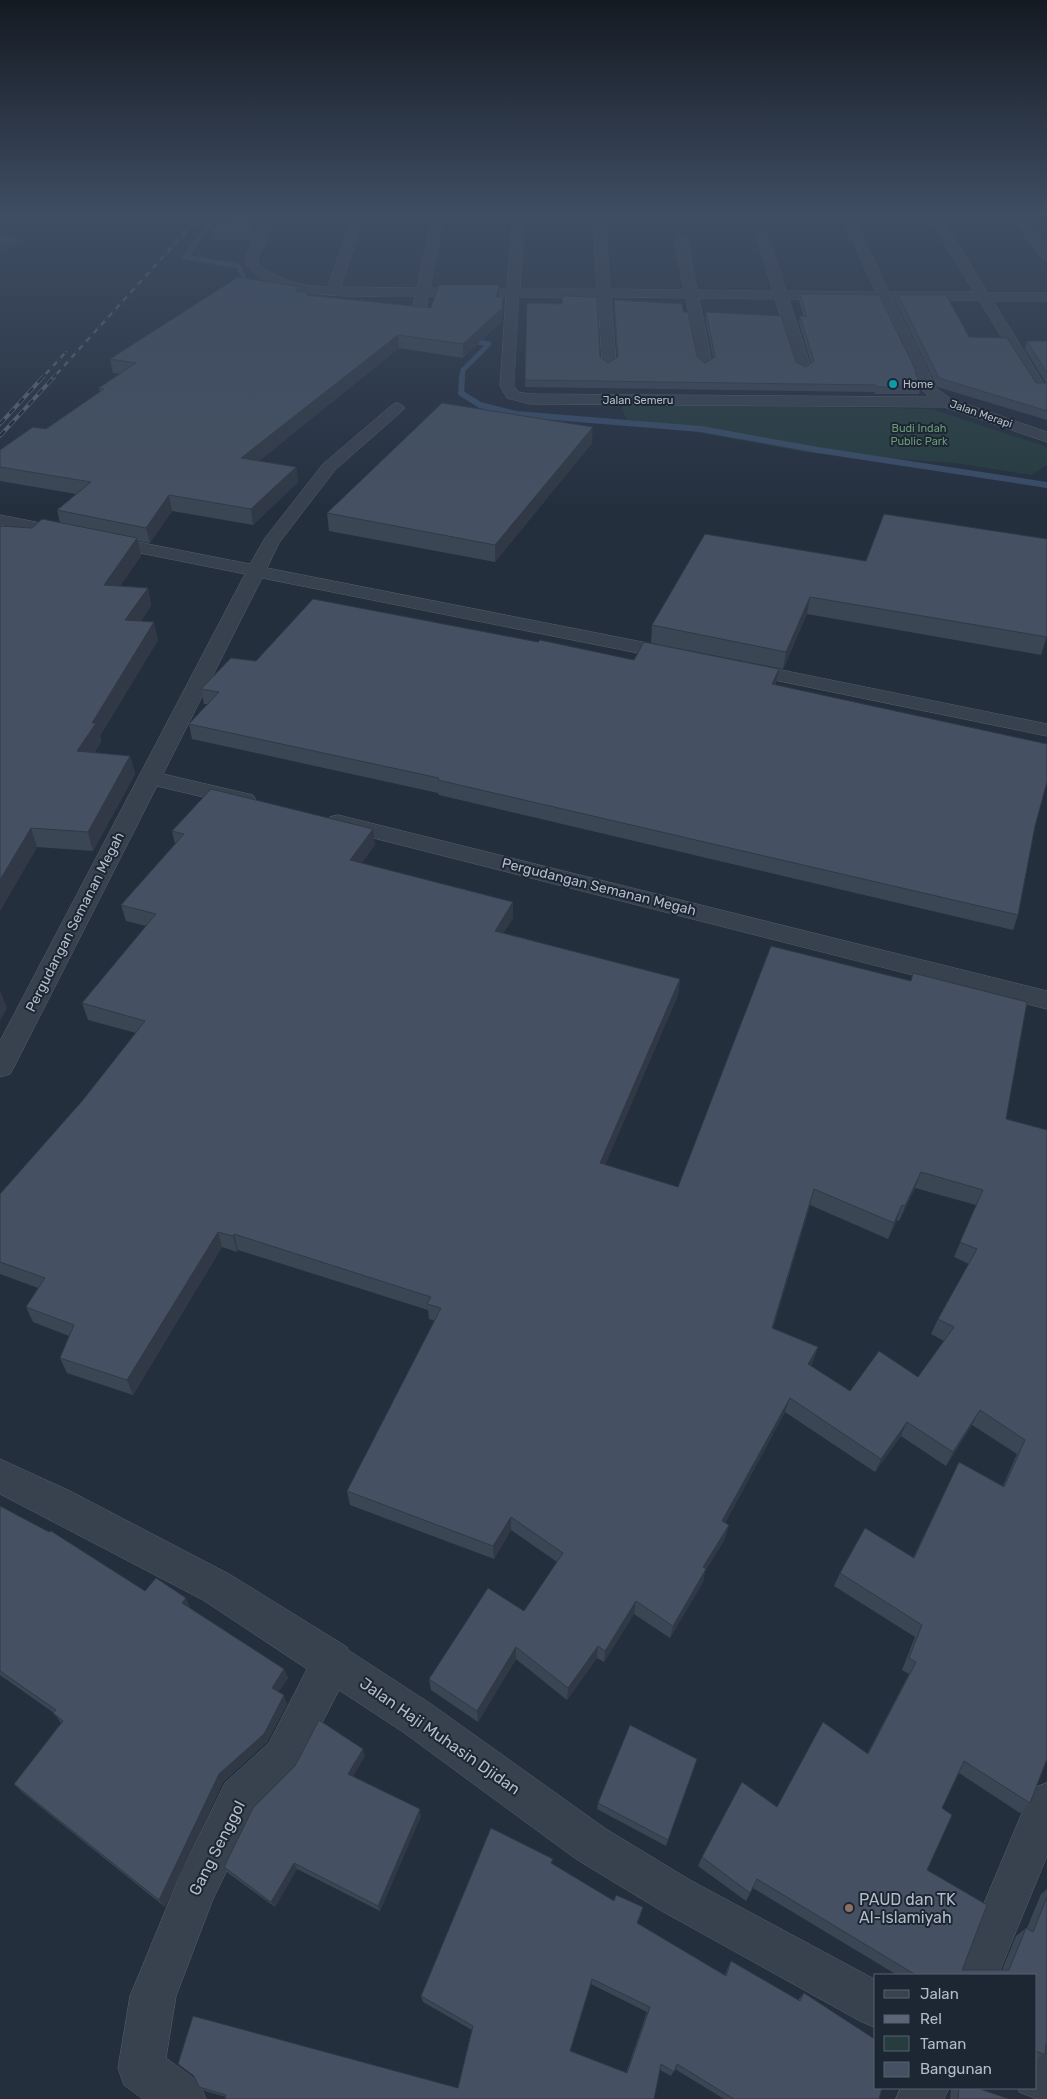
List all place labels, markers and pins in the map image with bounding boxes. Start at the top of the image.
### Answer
marker: Home [887,378,899,390]
place label: Home [903,378,933,391]
place label: PAUD dan TK Al-Islamiyah [859,1890,956,1927]
marker: PAUD dan TK Al-Islamiyah [843,1902,855,1914]

